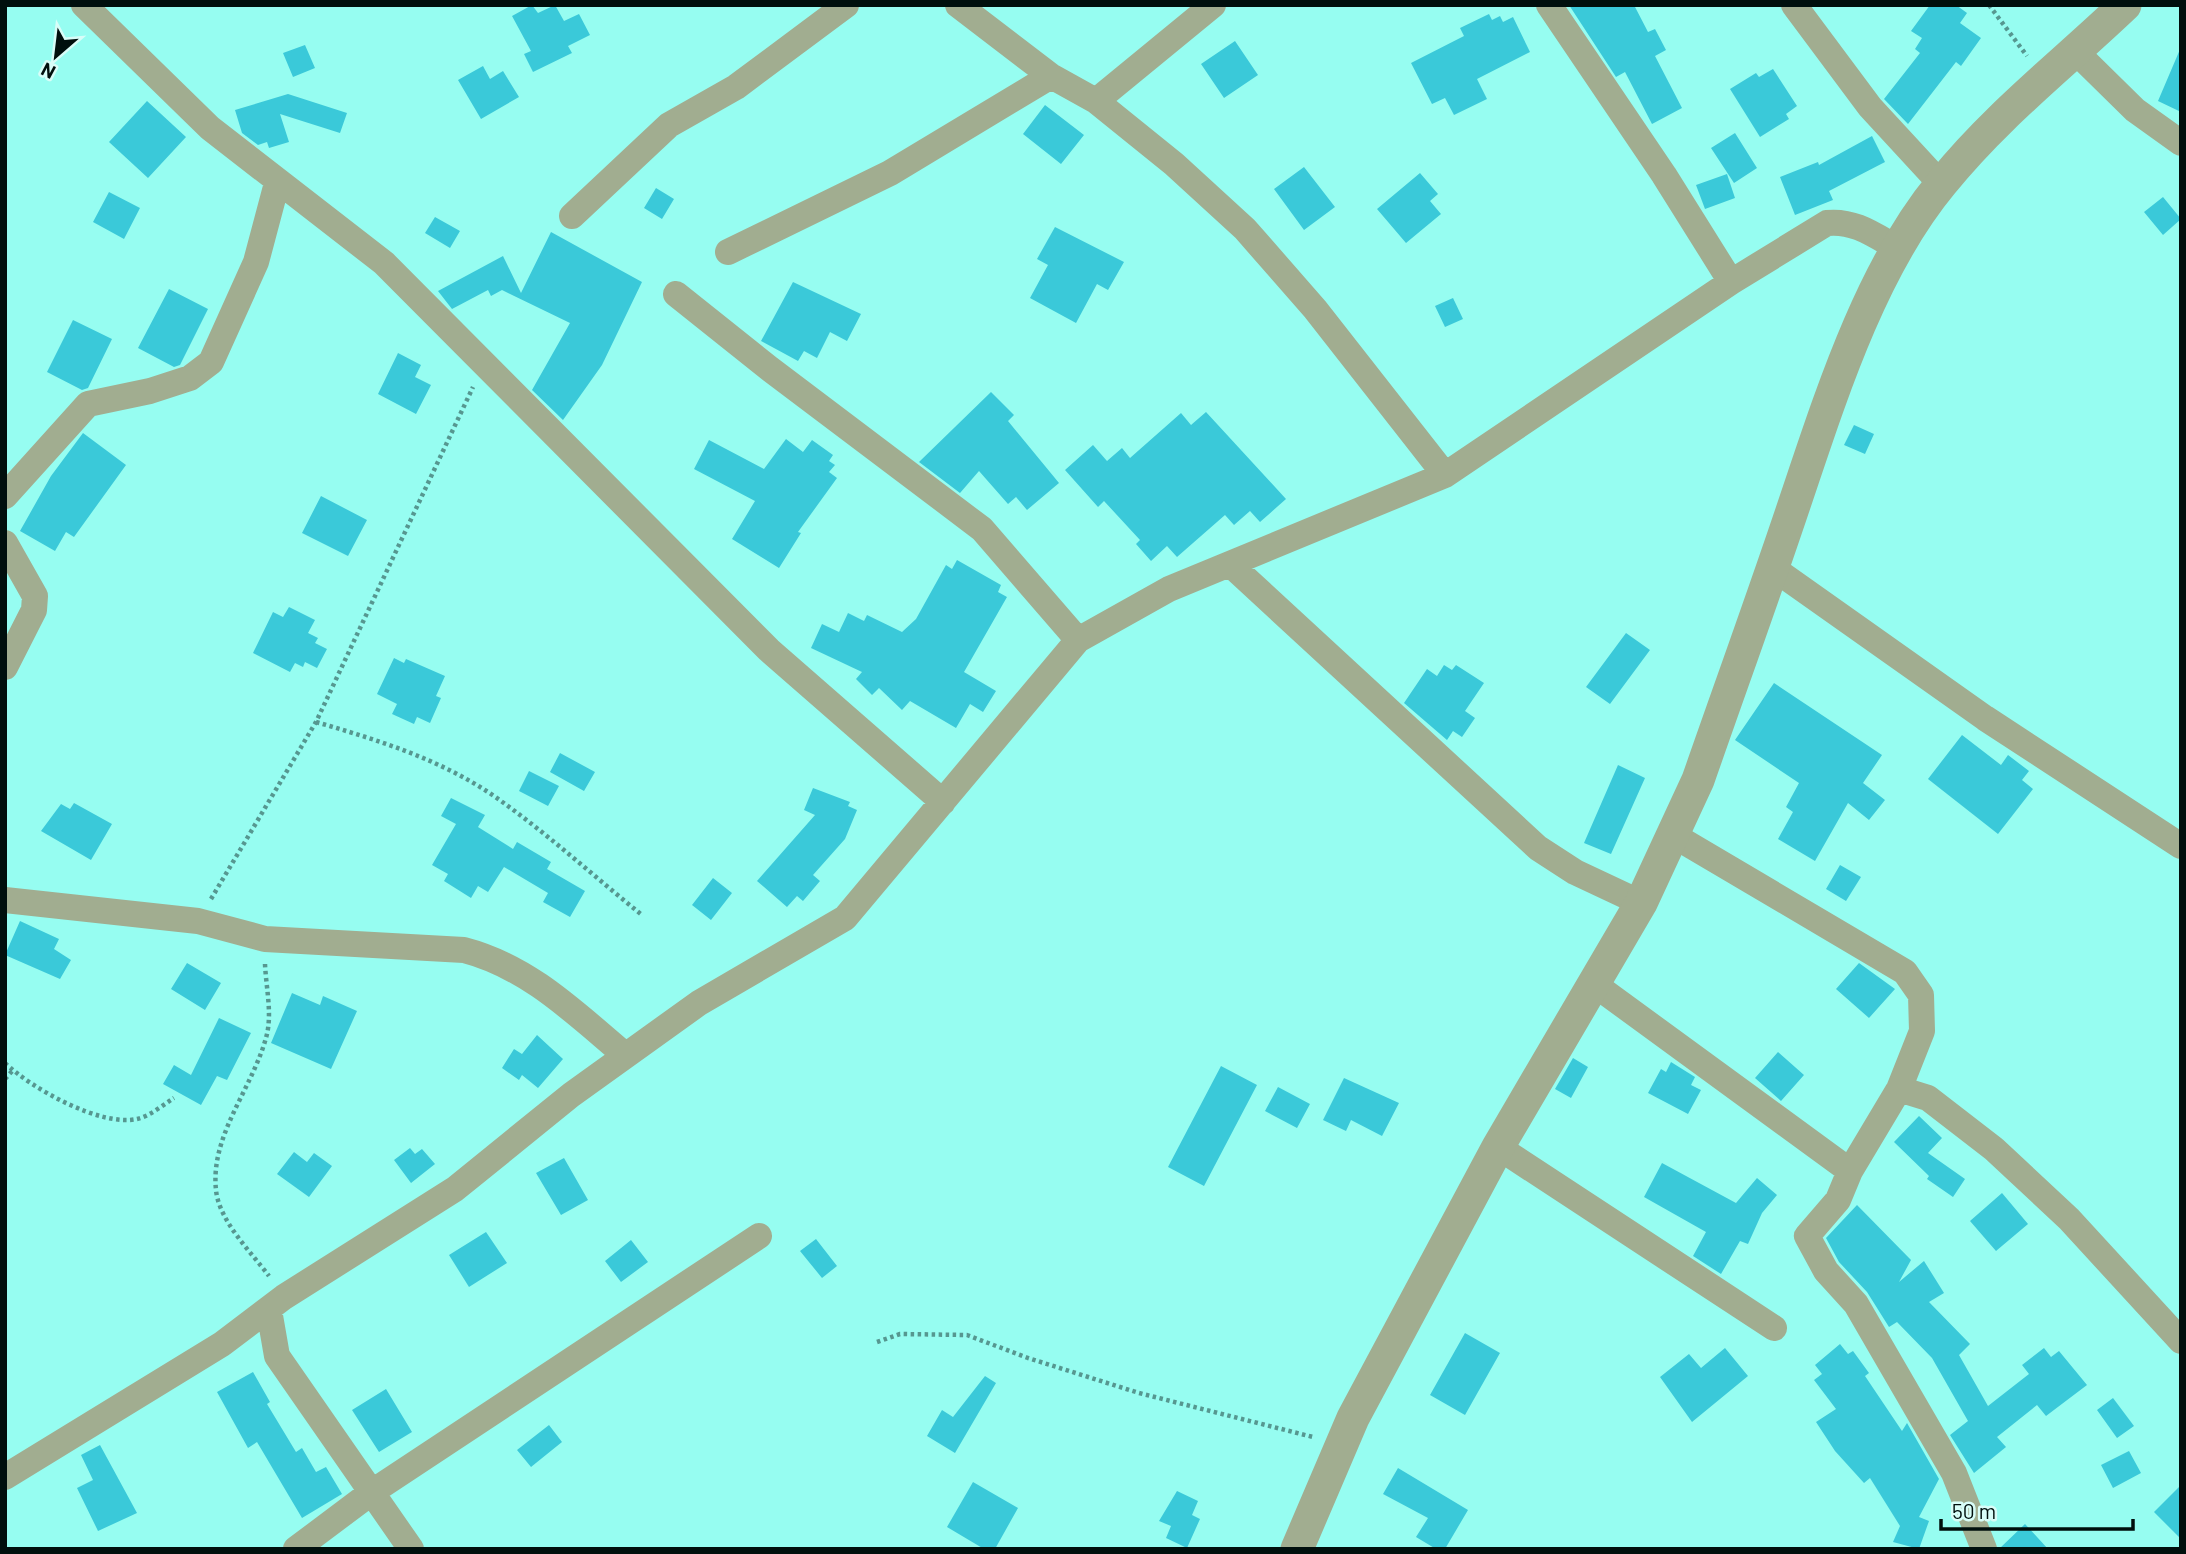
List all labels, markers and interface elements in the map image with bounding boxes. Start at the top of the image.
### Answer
north arrow [21,21,91,91]
text: N [37,58,59,85]
scale bar [1941,1488,2134,1532]
text: 50 m [1952,1498,1996,1523]

